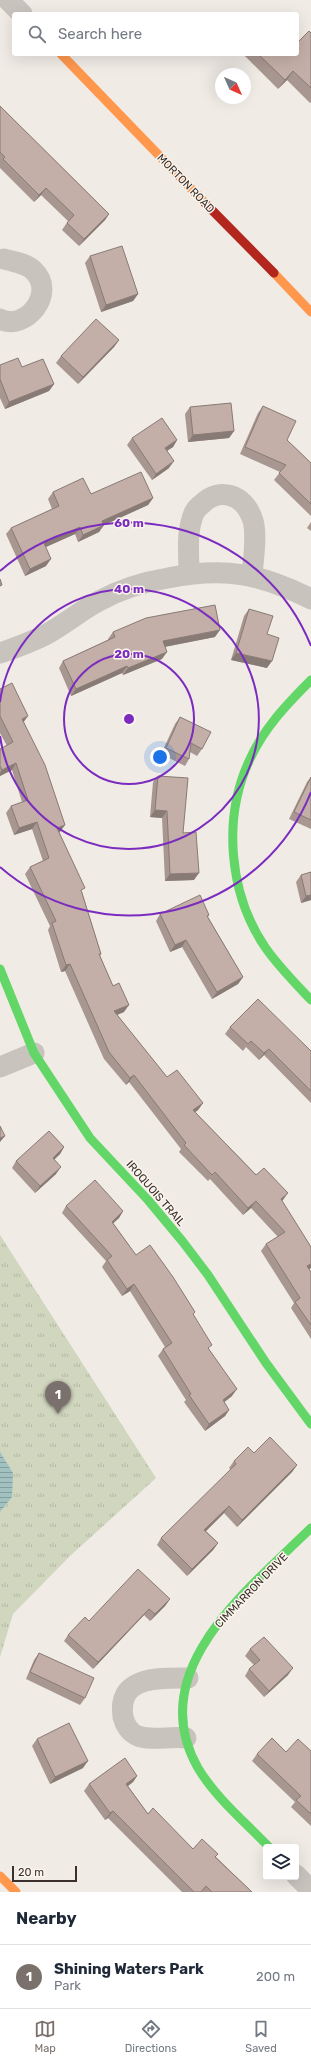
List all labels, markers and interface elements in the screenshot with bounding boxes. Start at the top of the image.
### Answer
search box [12,12,299,56]
icon: search [26,23,48,45]
text: Search here [58,25,142,43]
north arrow [215,68,251,104]
street label: MORTON ROAD [154,151,217,215]
text: 60 m [114,516,144,530]
text: 40 m [114,582,144,596]
text: 20 m [114,647,144,661]
centre of rings [122,712,136,726]
your location [150,747,170,767]
street label: IROQUOIS TRAIL [124,1158,188,1229]
pin: 1 [45,1381,71,1414]
street label: CIMMARRON DRIVE [212,1550,291,1630]
map controls [263,1844,299,1880]
button: layers [263,1844,299,1880]
scale bar [12,1864,77,1883]
text: 20 m [18,1866,44,1879]
text: Nearby [16,1908,77,1928]
text: Shining Waters Park [54,1960,204,1978]
text: 1 [26,1969,32,1984]
text: 200 m [256,1969,295,1984]
text: Park [54,1978,81,1993]
tab: Map [34,2018,56,2055]
tab: Directions [125,2018,177,2055]
tab: Saved [245,2018,277,2055]

